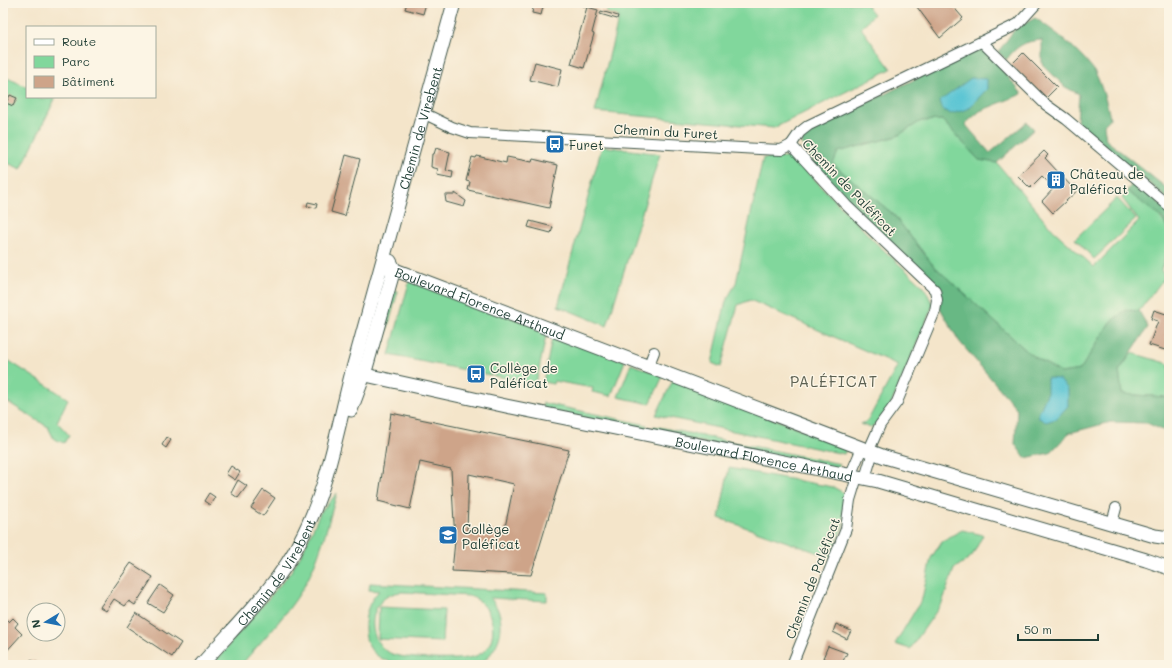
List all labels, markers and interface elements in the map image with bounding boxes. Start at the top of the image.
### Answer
legend [26,26,156,98]
text: Route [62,33,96,49]
text: Parc [62,53,90,69]
street label: Chemin de Virebent [394,64,445,191]
text: Bâtiment [62,73,115,89]
street label: Chemin du Furet [613,120,719,142]
bus stop icon: Furet [544,133,566,155]
street label: Chemin de Paléficat [799,135,901,239]
place label: Furet [569,136,604,153]
place label: Château de Paléficat [1070,165,1144,197]
building icon: Château de Paléficat [1045,169,1067,191]
street label: Boulevard Florence Arthaud [393,262,567,343]
place label: Collège de Paléficat [490,359,558,391]
bus stop icon: Collège de Paléficat [465,363,487,385]
district label: PALÉFICAT [790,371,878,391]
street label: Boulevard Florence Arthaud [674,432,854,484]
street label: Chemin de Virebent [233,515,318,629]
street label: Chemin de Paléficat [781,515,843,641]
place label: Collège Paléficat [462,520,520,552]
school or university icon: Collège Paléficat [437,524,459,546]
north arrow [26,602,66,642]
scale bar [1018,616,1098,642]
text: N [28,618,44,629]
text: 50 m [1024,621,1052,637]

